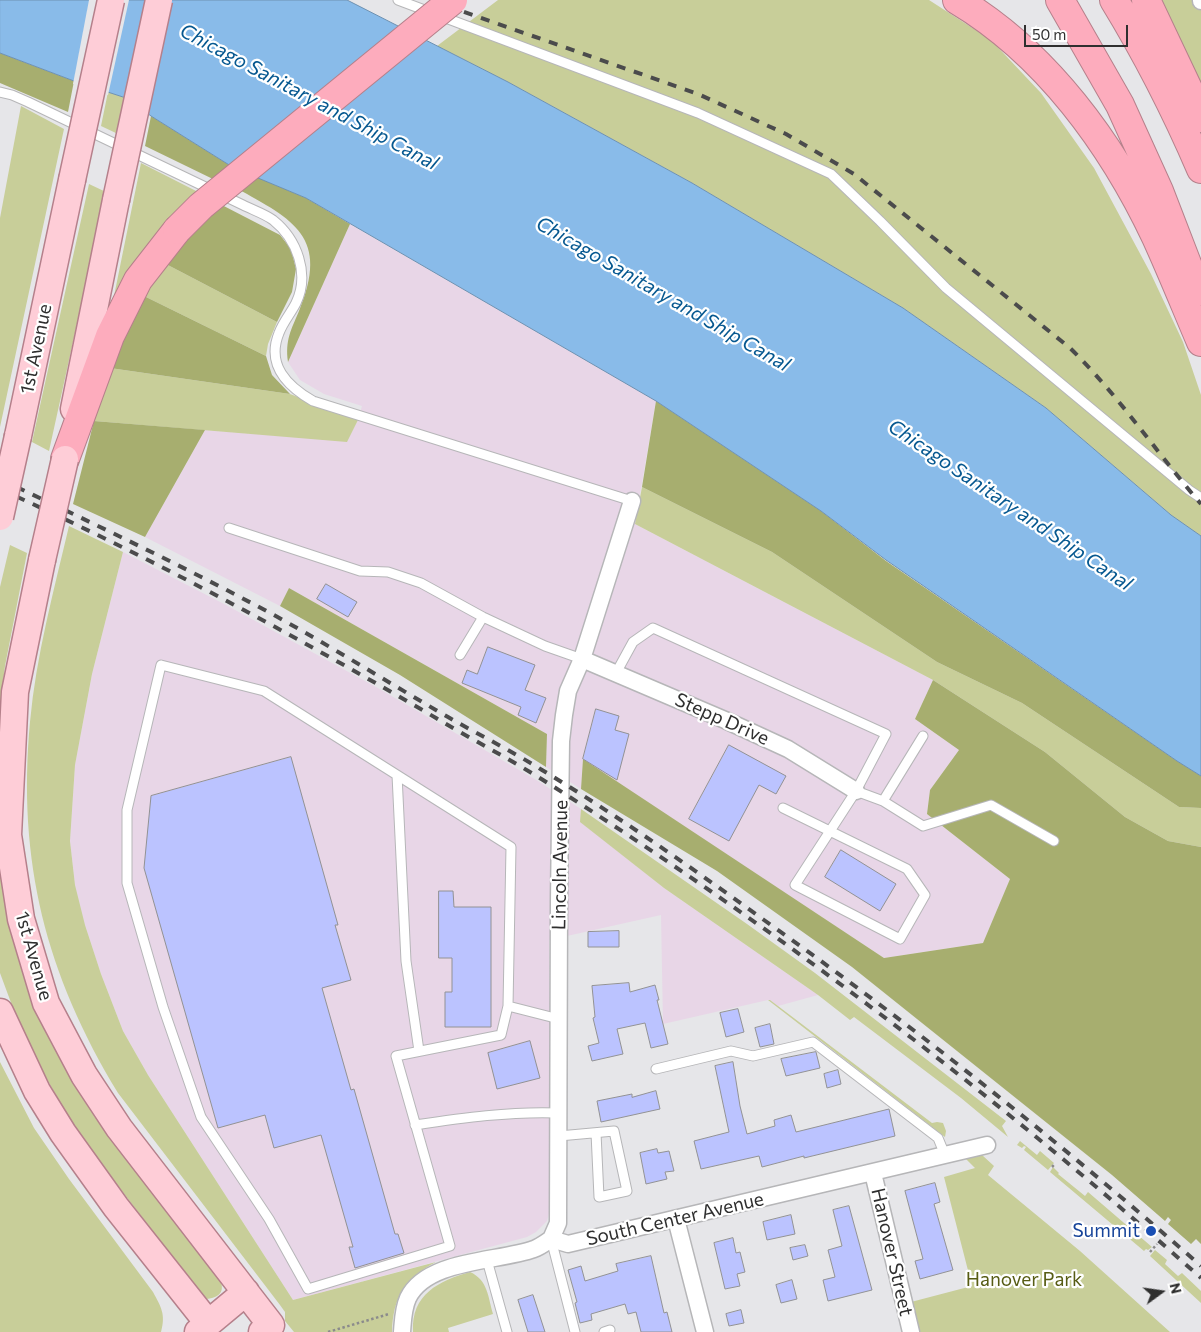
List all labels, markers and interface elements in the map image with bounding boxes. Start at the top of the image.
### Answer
scale bar [1026,15,1130,47]
water label: Chicago Sanitary and Ship Canal [176,19,442,175]
text: 50 m [1032,25,1066,43]
water label: Chicago Sanitary and Ship Canal [532,211,794,377]
street label: 1st Avenue [15,302,57,396]
water label: Chicago Sanitary and Ship Canal [883,414,1137,596]
street label: Stepp Drive [671,688,773,750]
street label: Lincoln Avenue [547,800,573,930]
street label: 1st Avenue [10,909,58,1003]
street label: Hanover Street [866,1186,918,1318]
street label: South Center Avenue [584,1187,766,1251]
place label: Summit [1072,1220,1140,1242]
marker: Summit [1144,1224,1158,1238]
north arrow [1136,1267,1186,1317]
park label: Hanover Park [966,1269,1082,1291]
text: N [1167,1281,1186,1295]

